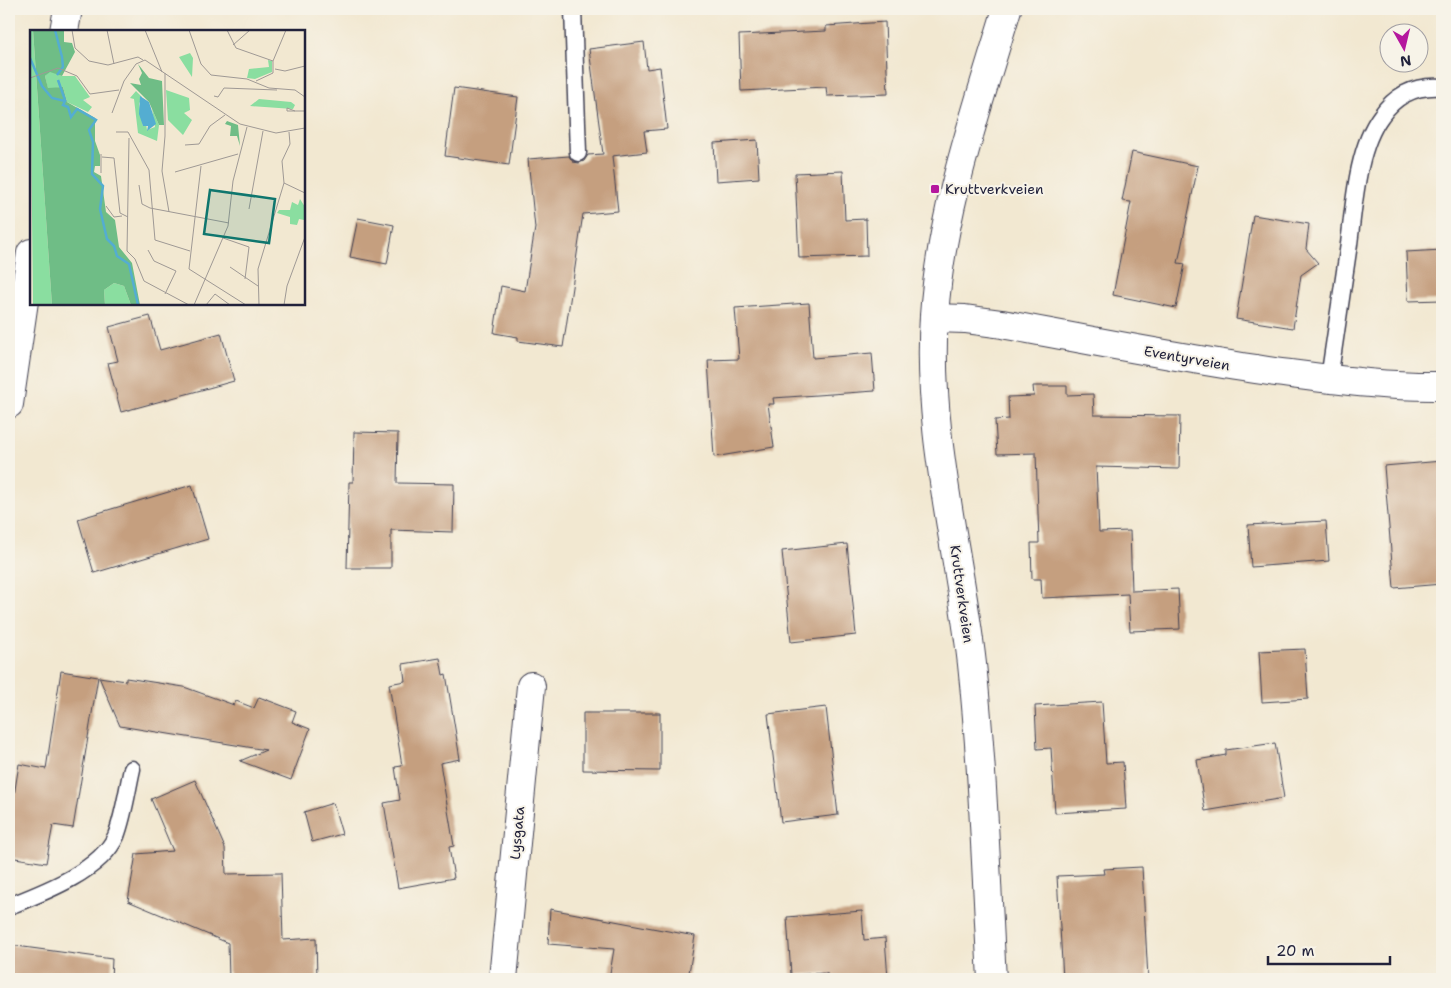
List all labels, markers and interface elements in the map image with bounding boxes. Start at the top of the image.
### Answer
north arrow [1378,22,1428,72]
inset map [30,30,305,305]
text: N [1399,51,1413,71]
place label: Kruttverkveien [945,180,1044,198]
marker: Kruttverkveien [929,183,941,195]
street label: Eventyrveien [1143,342,1232,374]
street label: Kruttverkveien [946,544,978,645]
street label: Lysgata [506,805,528,860]
scale bar [1268,933,1391,965]
text: 20 m [1276,941,1315,961]

